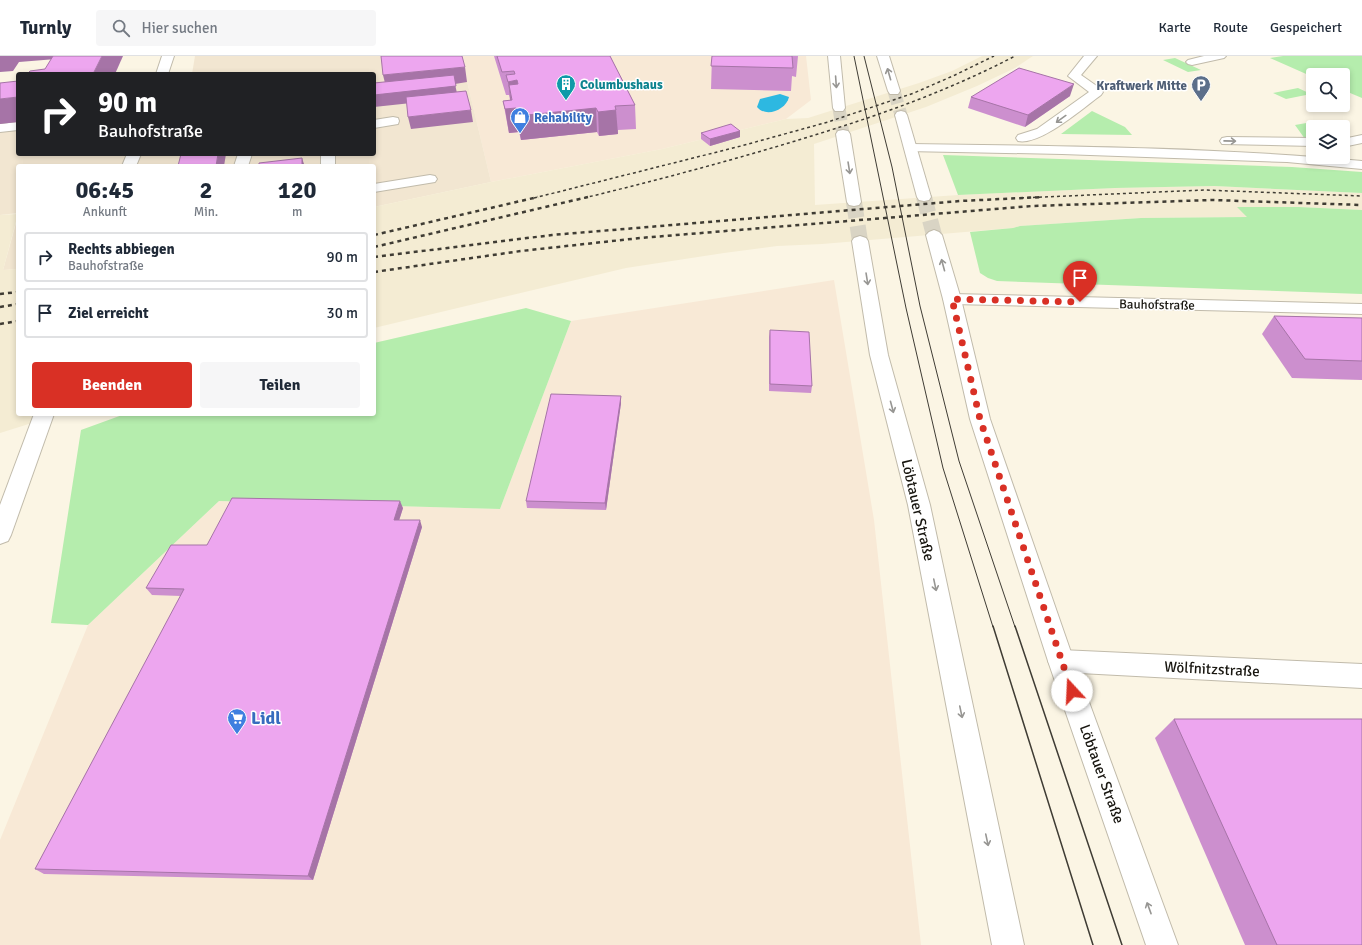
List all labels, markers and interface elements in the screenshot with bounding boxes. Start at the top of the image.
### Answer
search box [96,10,376,46]
text: Turnly [20,16,72,40]
icon: search [110,17,132,39]
text: Hier suchen [142,19,218,37]
text: Karte [1158,19,1191,36]
text: Route [1213,19,1248,36]
text: Gespeichert [1270,19,1342,36]
one-way arrow [885,67,892,80]
map controls [1306,68,1350,164]
button: search [1306,68,1350,112]
building icon: Columbushaus [555,73,577,101]
parking icon: Kraftwerk Mitte [1190,74,1212,102]
one-way arrow [832,75,839,88]
place label: Columbushaus [580,77,663,93]
place label: Kraftwerk Mitte [1096,78,1188,94]
text: 90 m [98,86,157,120]
icon: right [32,88,84,140]
shop icon: Rehability [509,106,531,134]
place label: Rehability [534,110,593,126]
one-way arrow [1055,115,1066,123]
text: Bauhofstraße [98,120,203,142]
button: layers [1306,120,1350,164]
one-way arrow [1223,137,1236,145]
one-way arrow [845,161,853,174]
text: 06:45 [75,175,134,205]
text: 2 [200,175,212,205]
text: 120 [278,175,317,205]
text: Ankunft [83,204,127,220]
text: Min. [194,204,218,220]
text: m [292,204,302,220]
text: Rechts abbiegen [68,240,175,258]
icon: right [34,246,56,268]
text: 90 m [327,248,358,266]
text: Bauhofstraße [68,258,144,274]
one-way arrow [938,259,946,272]
pin [1063,261,1097,302]
icon: arrive [1069,267,1091,289]
one-way arrow [863,273,871,286]
street label: Bauhofstraße [1119,296,1195,314]
icon: arrive [34,302,56,324]
text: Ziel erreicht [68,304,149,322]
text: 30 m [327,304,358,322]
button: Beenden [32,362,192,408]
button: Teilen [200,362,360,408]
one-way arrow [889,400,897,413]
street label: Löbtauer Straße [898,457,938,563]
one-way arrow [931,578,939,591]
street label: Wölfnitzstraße [1164,658,1260,680]
position arrow [1051,670,1093,712]
one-way arrow [957,705,965,718]
supermarket icon: Lidl [226,707,248,735]
place label: Lidl [251,707,281,729]
street label: Löbtauer Straße [1076,722,1128,826]
one-way arrow [983,833,991,846]
one-way arrow [1145,903,1153,915]

